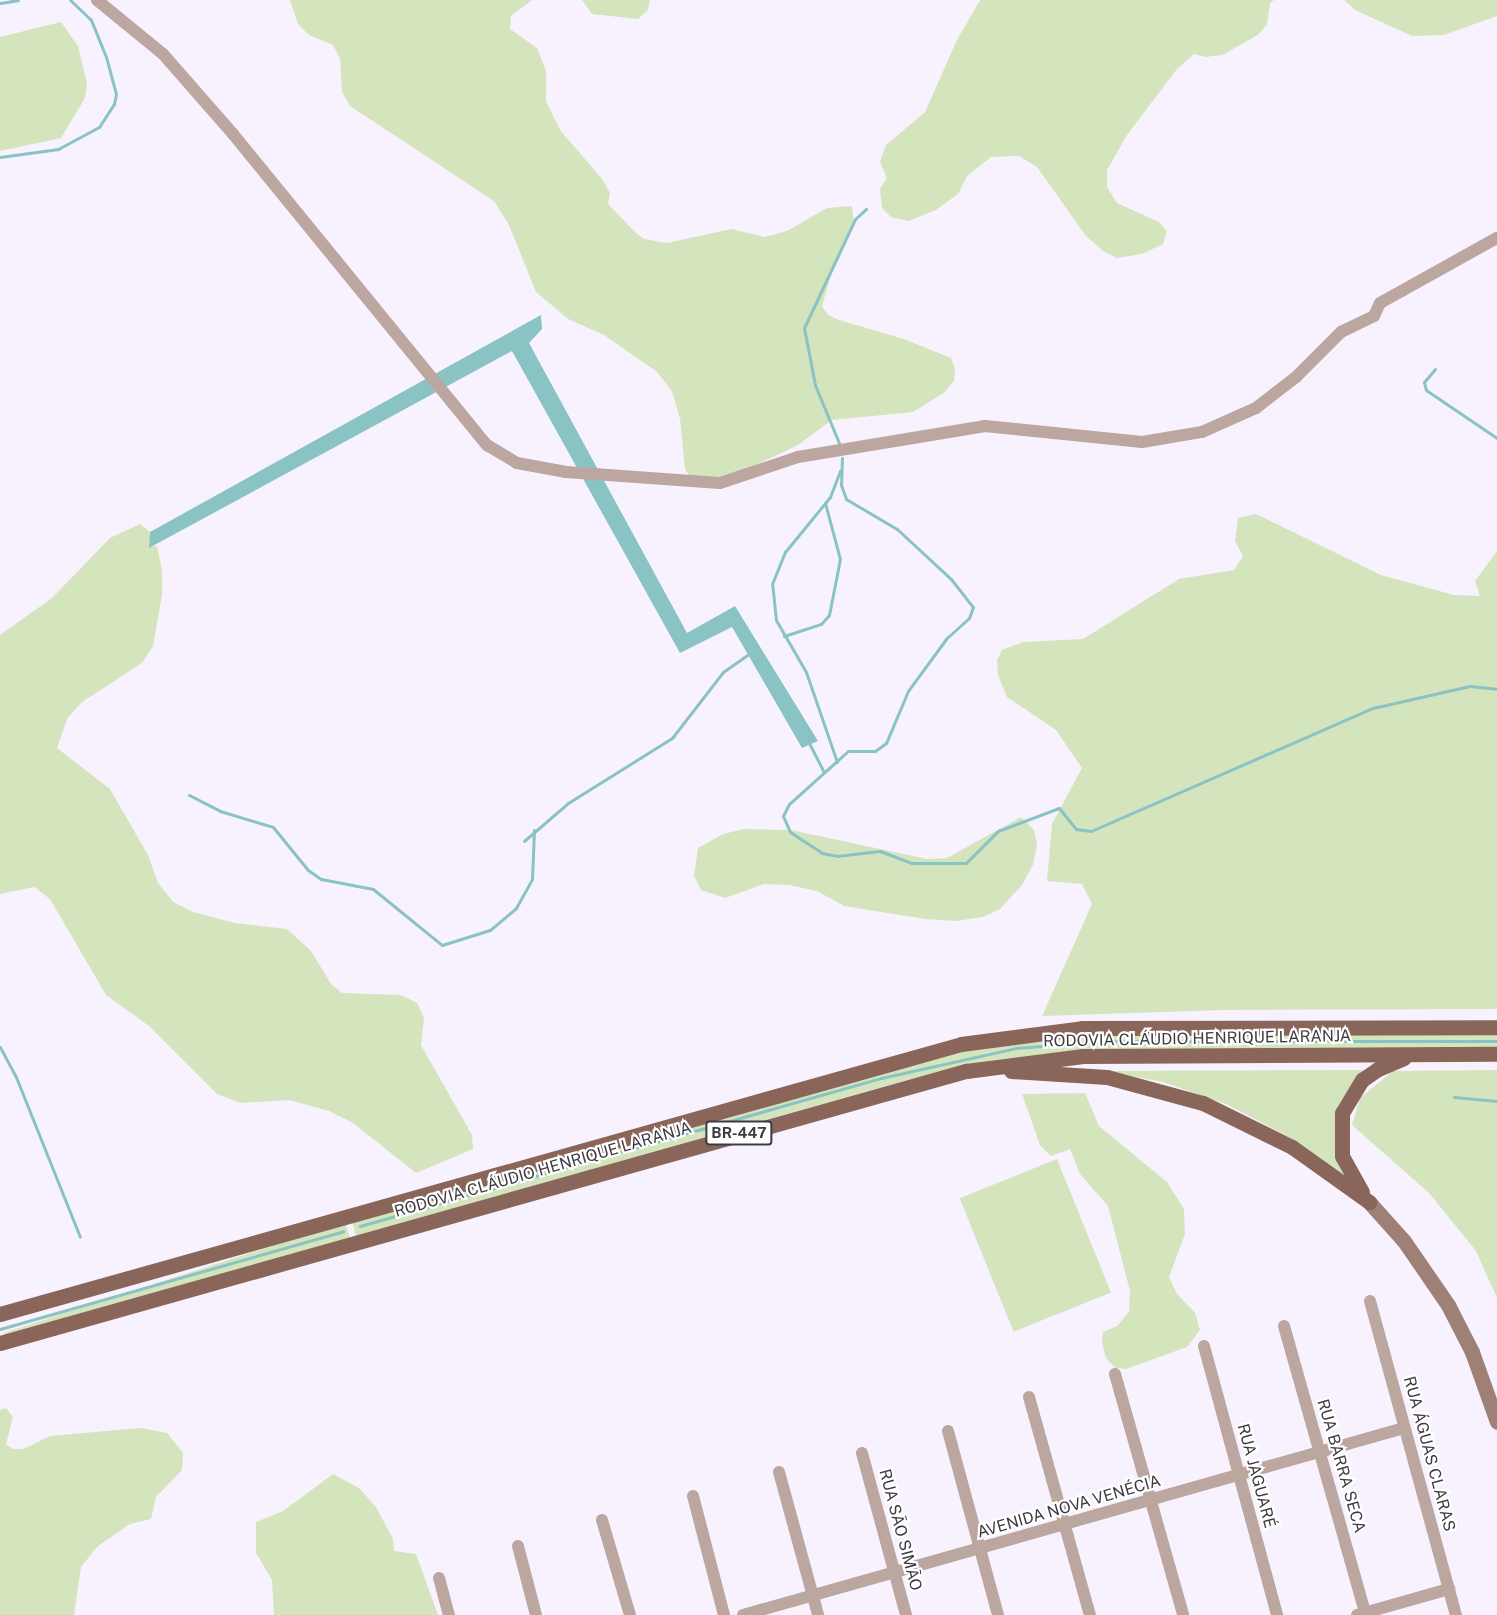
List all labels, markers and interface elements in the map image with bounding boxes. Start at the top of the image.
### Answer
street label: RODOVIA CLÁUDIO HENRIQUE LARANJA [1043,1027,1351,1051]
street label: RODOVIA CLÁUDIO HENRIQUE LARANJA [392,1118,694,1222]
road number: BR-447 [704,1121,774,1145]
street label: RUA ÁGUAS CLARAS [1399,1374,1459,1534]
street label: RUA BARRA SECA [1313,1397,1369,1535]
street label: RUA JAGUARÉ [1233,1422,1279,1530]
street label: RUA SÃO SIMÃO [875,1467,925,1593]
street label: AVENIDA NOVA VENÉCIA [975,1472,1163,1542]

